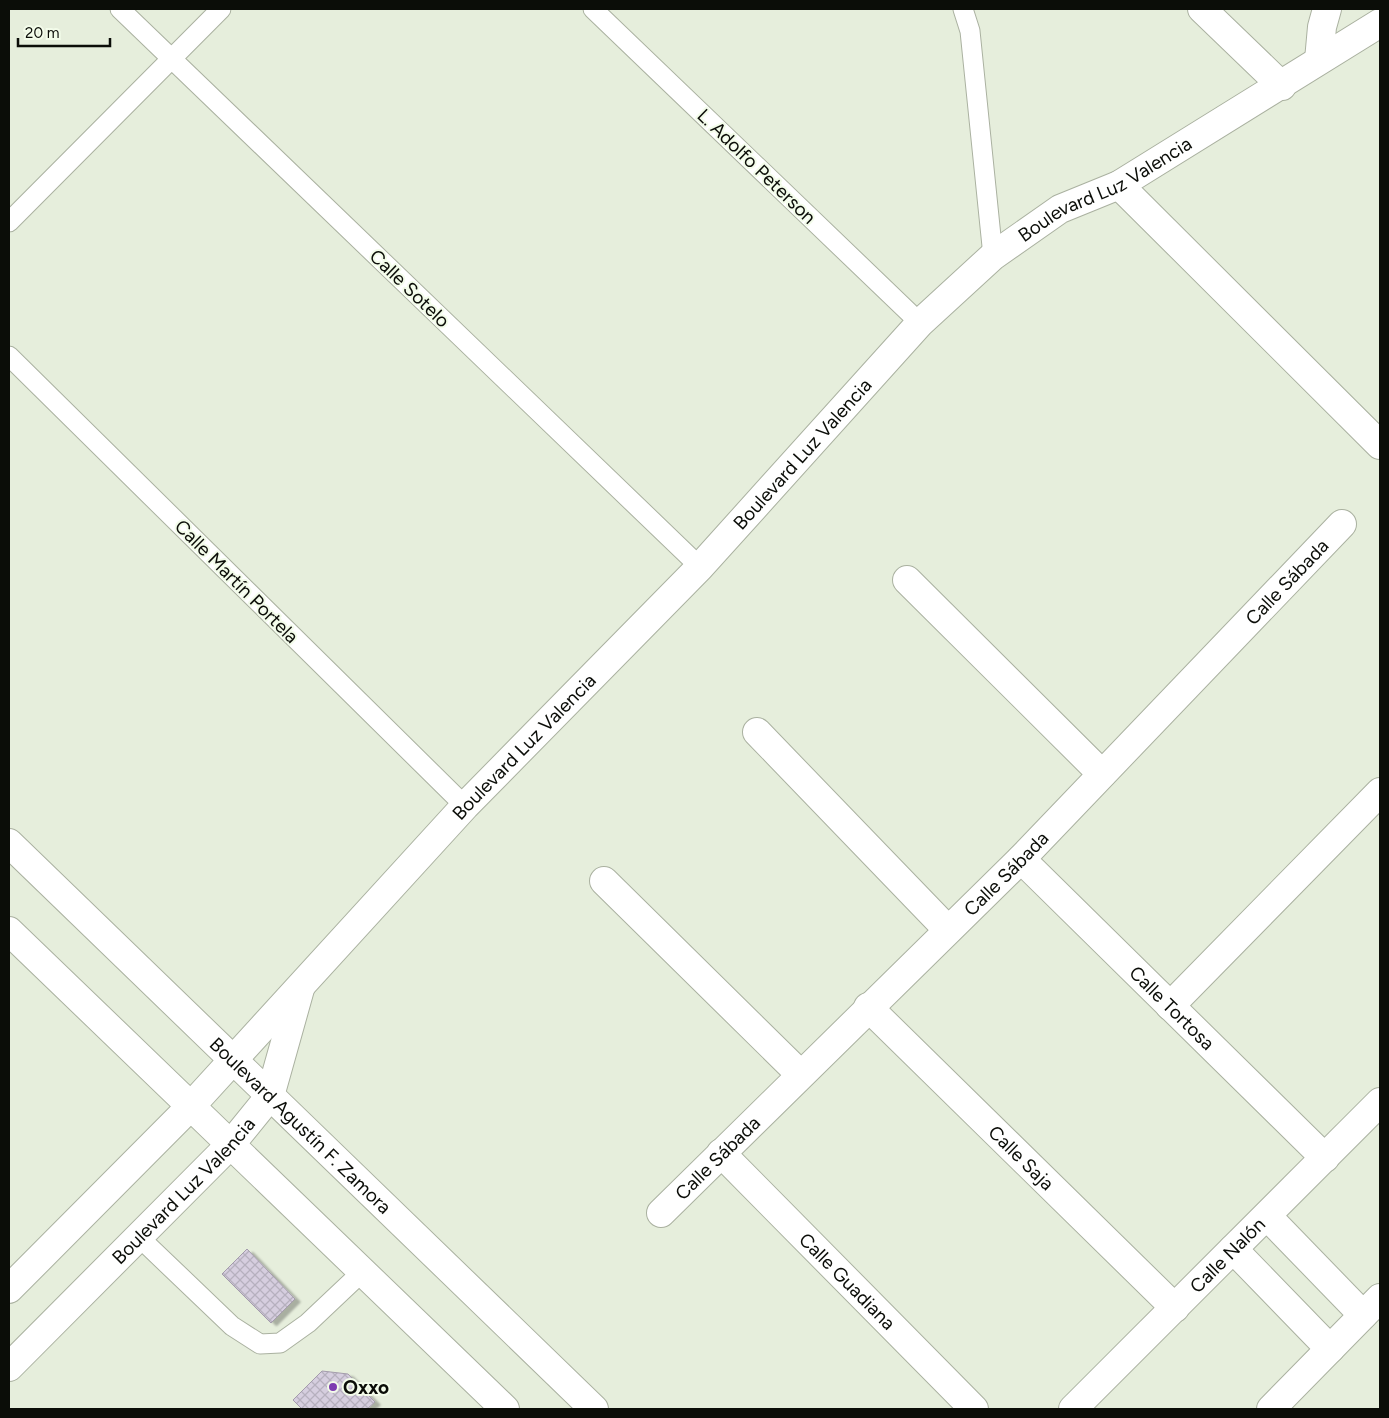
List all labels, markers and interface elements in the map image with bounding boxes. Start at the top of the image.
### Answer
scale bar [18,15,110,47]
text: 20 m [25,24,59,42]
street label: L. Adolfo Peterson [693,104,821,229]
street label: Boulevard Luz Valencia [1014,132,1196,247]
street label: Calle Sotelo [365,245,454,332]
street label: Boulevard Luz Valencia [728,374,876,534]
street label: Calle Martín Portela [170,515,303,648]
street label: Calle Sábada [1241,534,1333,630]
street label: Boulevard Luz Valencia [447,669,601,825]
street label: Calle Sábada [959,827,1053,921]
street label: Calle Tortosa [1124,961,1219,1055]
street label: Boulevard Agustín F. Zamora [205,1033,396,1219]
street label: Calle Sábada [670,1111,765,1205]
street label: Boulevard Luz Valencia [107,1113,260,1269]
street label: Calle Saja [983,1121,1059,1195]
street label: Calle Nalón [1185,1213,1270,1298]
street label: Calle Guadiana [794,1228,900,1335]
place label: Oxxo [343,1376,389,1399]
marker: Oxxo [327,1381,339,1393]

